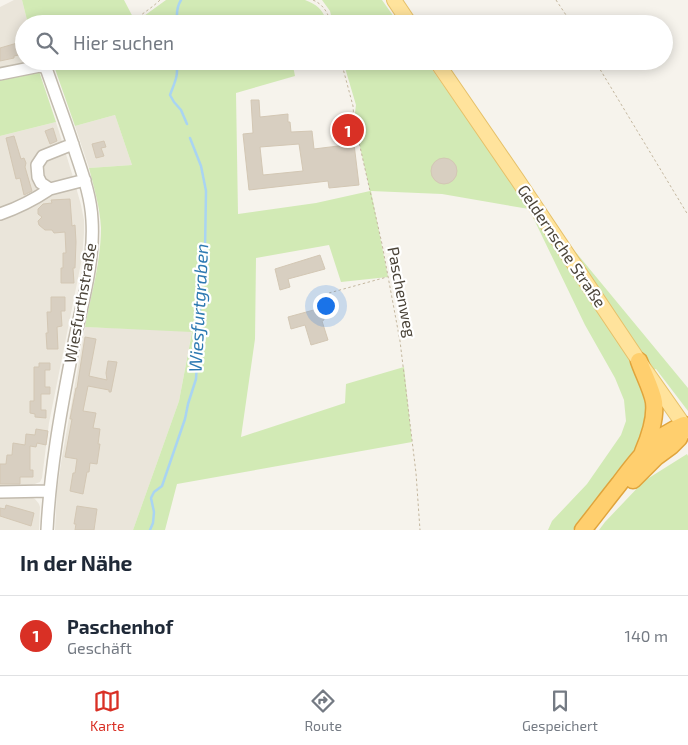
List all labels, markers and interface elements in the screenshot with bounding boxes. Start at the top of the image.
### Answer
search box [15,15,673,70]
icon: search [33,29,61,57]
text: Hier suchen [73,31,174,54]
pin: 1 [332,111,364,149]
street label: Geldernsche Straße [514,181,611,311]
street label: Wiesfurthstraße [60,241,99,364]
water label: Wiesfurtgraben [184,243,212,373]
street label: Paschenweg [384,245,421,339]
your location [313,293,339,319]
text: In der Nähe [20,550,132,575]
text: Paschenhof [67,615,173,638]
text: 1 [33,626,39,645]
text: 140 m [625,626,668,645]
text: Geschäft [67,638,132,657]
tab: Karte [90,687,124,734]
tab: Route [305,687,342,734]
tab: Gespeichert [522,687,598,734]

